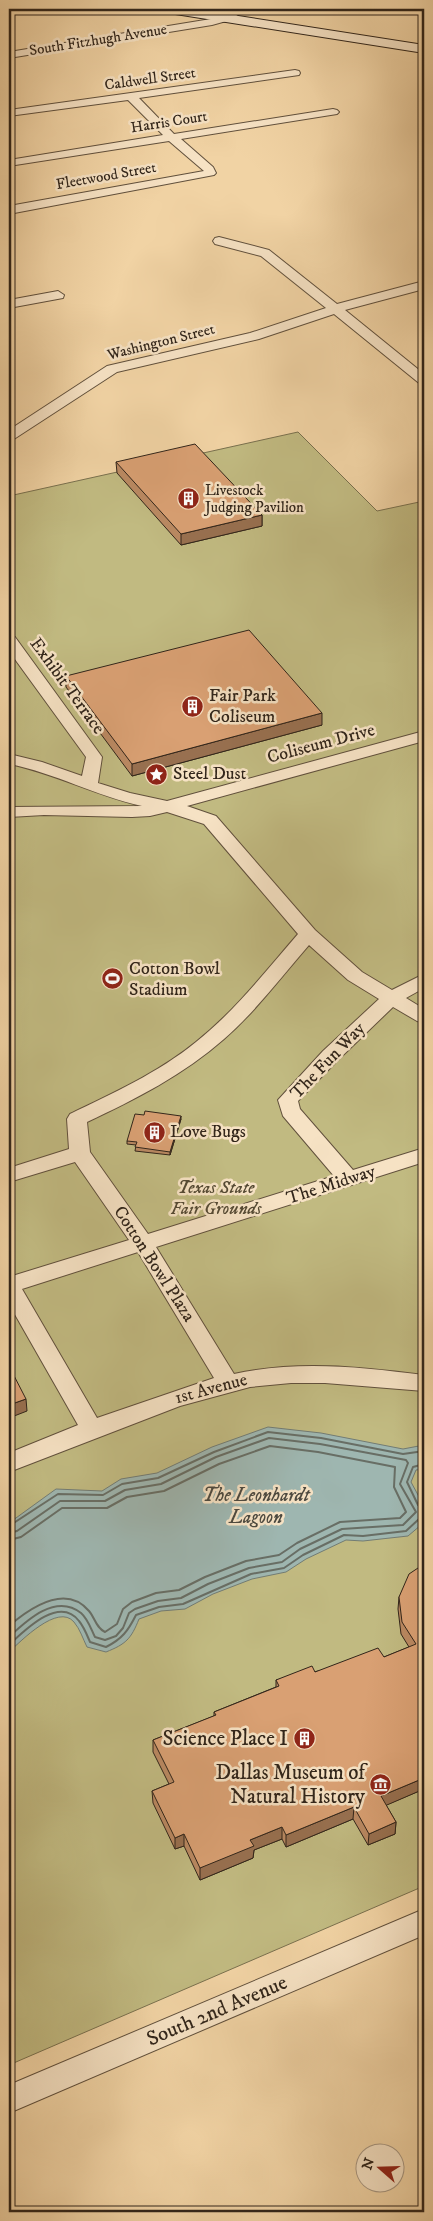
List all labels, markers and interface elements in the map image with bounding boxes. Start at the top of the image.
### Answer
street label: South Fitzhugh Avenue [28,20,168,60]
street label: Caldwell Street [103,63,197,95]
street label: Harris Court [129,107,209,137]
street label: Fleetwood Street [55,158,158,194]
street label: Washington Street [104,319,217,365]
place label: Livestock Judging Pavilion [203,481,304,517]
building icon: Livestock Judging Pavilion [177,487,201,511]
street label: Exhibit Terrace [25,633,109,739]
place label: Fair Park Coliseum [209,685,276,728]
building icon: Fair Park Coliseum [181,694,205,718]
street label: Coliseum Drive [265,719,377,769]
place icon: Steel Dust [145,762,169,786]
place label: Steel Dust [173,763,246,785]
place label: Cotton Bowl Stadium [129,958,221,1001]
sports icon: Cotton Bowl Stadium [101,967,125,991]
street label: The Fun Way [286,1018,370,1104]
building icon: Love Bugs [142,1120,166,1144]
place label: Love Bugs [170,1121,246,1143]
street label: The Midway [284,1160,379,1210]
park label: Texas State Fair Grounds [170,1177,262,1220]
street label: Cotton Bowl Plaza [108,1202,200,1326]
street label: 1st Avenue [172,1369,250,1409]
water label: The Leonhardt Lagoon [202,1484,311,1529]
place label: Science Place I [162,1726,288,1752]
building icon: Science Place I [292,1727,316,1751]
place label: Dallas Museum of Natural History [215,1760,368,1810]
museum icon: Dallas Museum of Natural History [369,1773,393,1797]
street label: South 2nd Avenue [143,1970,292,2052]
north arrow [356,2144,406,2194]
text: N [358,2155,379,2172]

